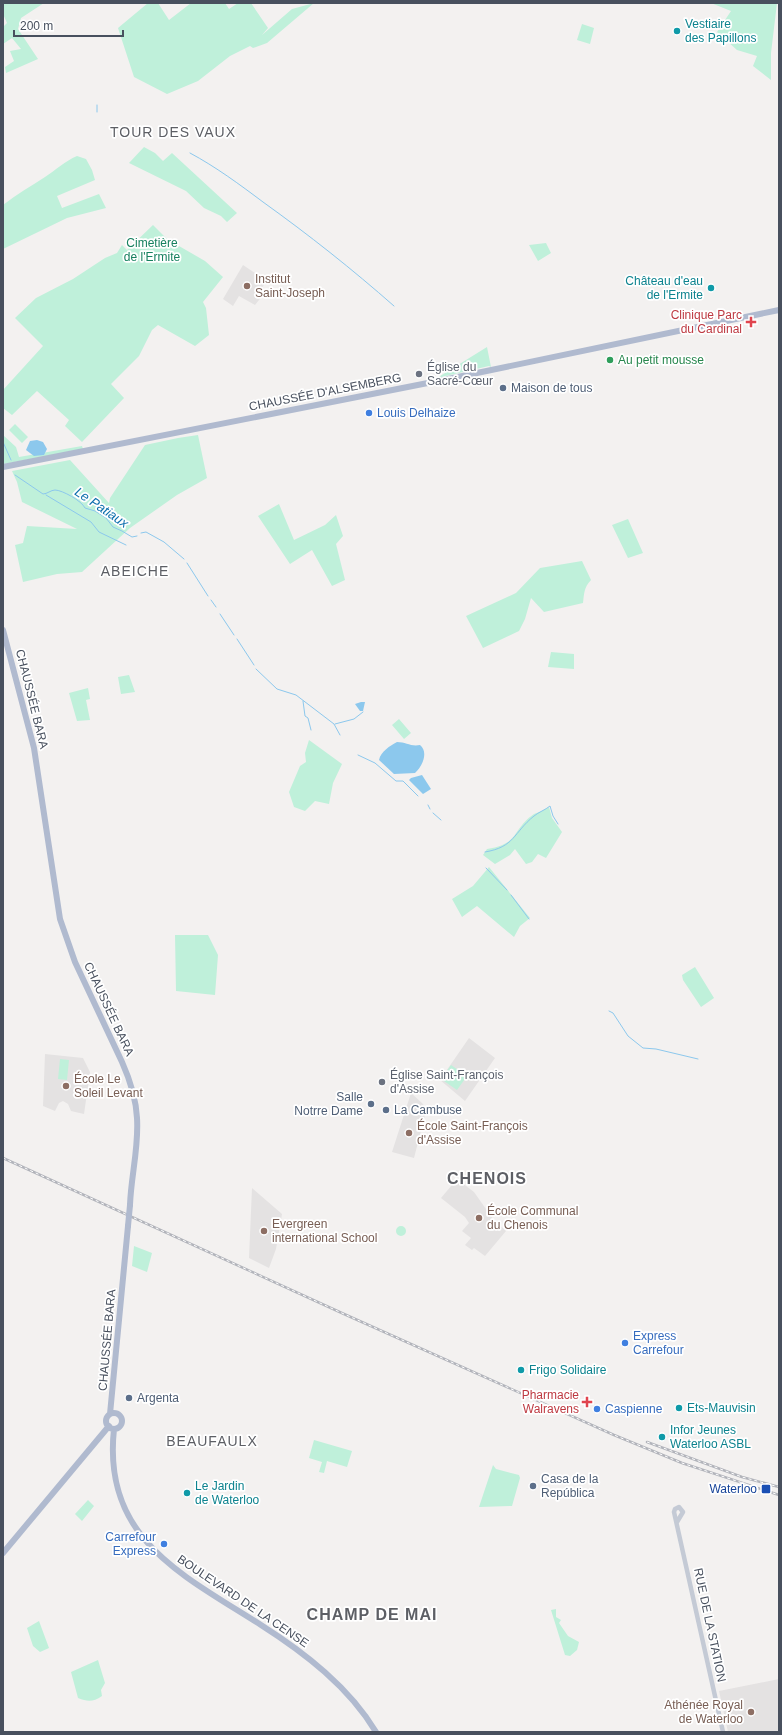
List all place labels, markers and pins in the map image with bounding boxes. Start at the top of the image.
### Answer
place label: Vestiaire des Papillons [685,17,756,45]
marker: Vestiaire des Papillons [672,26,682,36]
place label: Institut Saint-Joseph [255,272,325,300]
place label: Château d'eau de l'Ermite [625,274,703,302]
marker: Institut Saint-Joseph [242,281,252,291]
marker: Château d'eau de l'Ermite [706,283,716,293]
place label: Clinique Parc du Cardinal [671,308,742,336]
marker: Clinique Parc du Cardinal [745,316,757,328]
place label: Au petit mousse [618,353,704,367]
marker: Au petit mousse [605,355,615,365]
place label: Église du Sacré-Cœur [427,359,493,388]
marker: Église du Sacré-Cœur [414,369,424,379]
place label: Maison de tous [511,381,592,395]
marker: Maison de tous [498,383,508,393]
place label: Louis Delhaize [377,406,456,420]
marker: Louis Delhaize [364,408,374,418]
place label: Église Saint-François d'Assise [390,1067,503,1096]
place label: École Le Soleil Levant [74,1071,143,1100]
marker: Église Saint-François d'Assise [377,1077,387,1087]
marker: École Le Soleil Levant [61,1081,71,1091]
place label: Salle Notrre Dame [294,1090,363,1118]
marker: Salle Notrre Dame [366,1099,376,1109]
place label: La Cambuse [394,1103,462,1117]
marker: La Cambuse [381,1105,391,1115]
place label: École Saint-François d'Assise [417,1118,528,1147]
marker: École Saint-François d'Assise [404,1128,414,1138]
place label: École Communal du Chenois [487,1203,578,1232]
marker: École Communal du Chenois [474,1213,484,1223]
place label: Evergreen international School [272,1217,377,1245]
marker: Evergreen international School [259,1226,269,1236]
place label: Express Carrefour [633,1329,684,1357]
marker: Express Carrefour [620,1338,630,1348]
place label: Frigo Solidaire [529,1363,607,1377]
marker: Frigo Solidaire [516,1365,526,1375]
place label: Pharmacie Walravens [522,1388,579,1416]
place label: Argenta [137,1391,179,1405]
marker: Argenta [124,1393,134,1403]
marker: Pharmacie Walravens [582,1397,592,1407]
place label: Ets-Mauvisin [687,1401,756,1415]
place label: Caspienne [605,1402,663,1416]
marker: Ets-Mauvisin [674,1403,684,1413]
marker: Caspienne [592,1404,602,1414]
place label: Infor Jeunes Waterloo ASBL [670,1423,751,1451]
marker: Infor Jeunes Waterloo ASBL [657,1432,667,1442]
place label: Casa de la República [541,1472,599,1500]
place label: Le Jardin de Waterloo [195,1479,260,1507]
marker: Casa de la República [528,1481,538,1491]
place label: Waterloo [709,1482,757,1496]
marker: Waterloo [760,1483,772,1495]
marker: Le Jardin de Waterloo [182,1488,192,1498]
place label: Carrefour Express [105,1530,156,1558]
marker: Carrefour Express [159,1539,169,1549]
place label: Athénée Royal de Waterloo [664,1698,743,1726]
marker: Athénée Royal de Waterloo [746,1707,756,1717]

